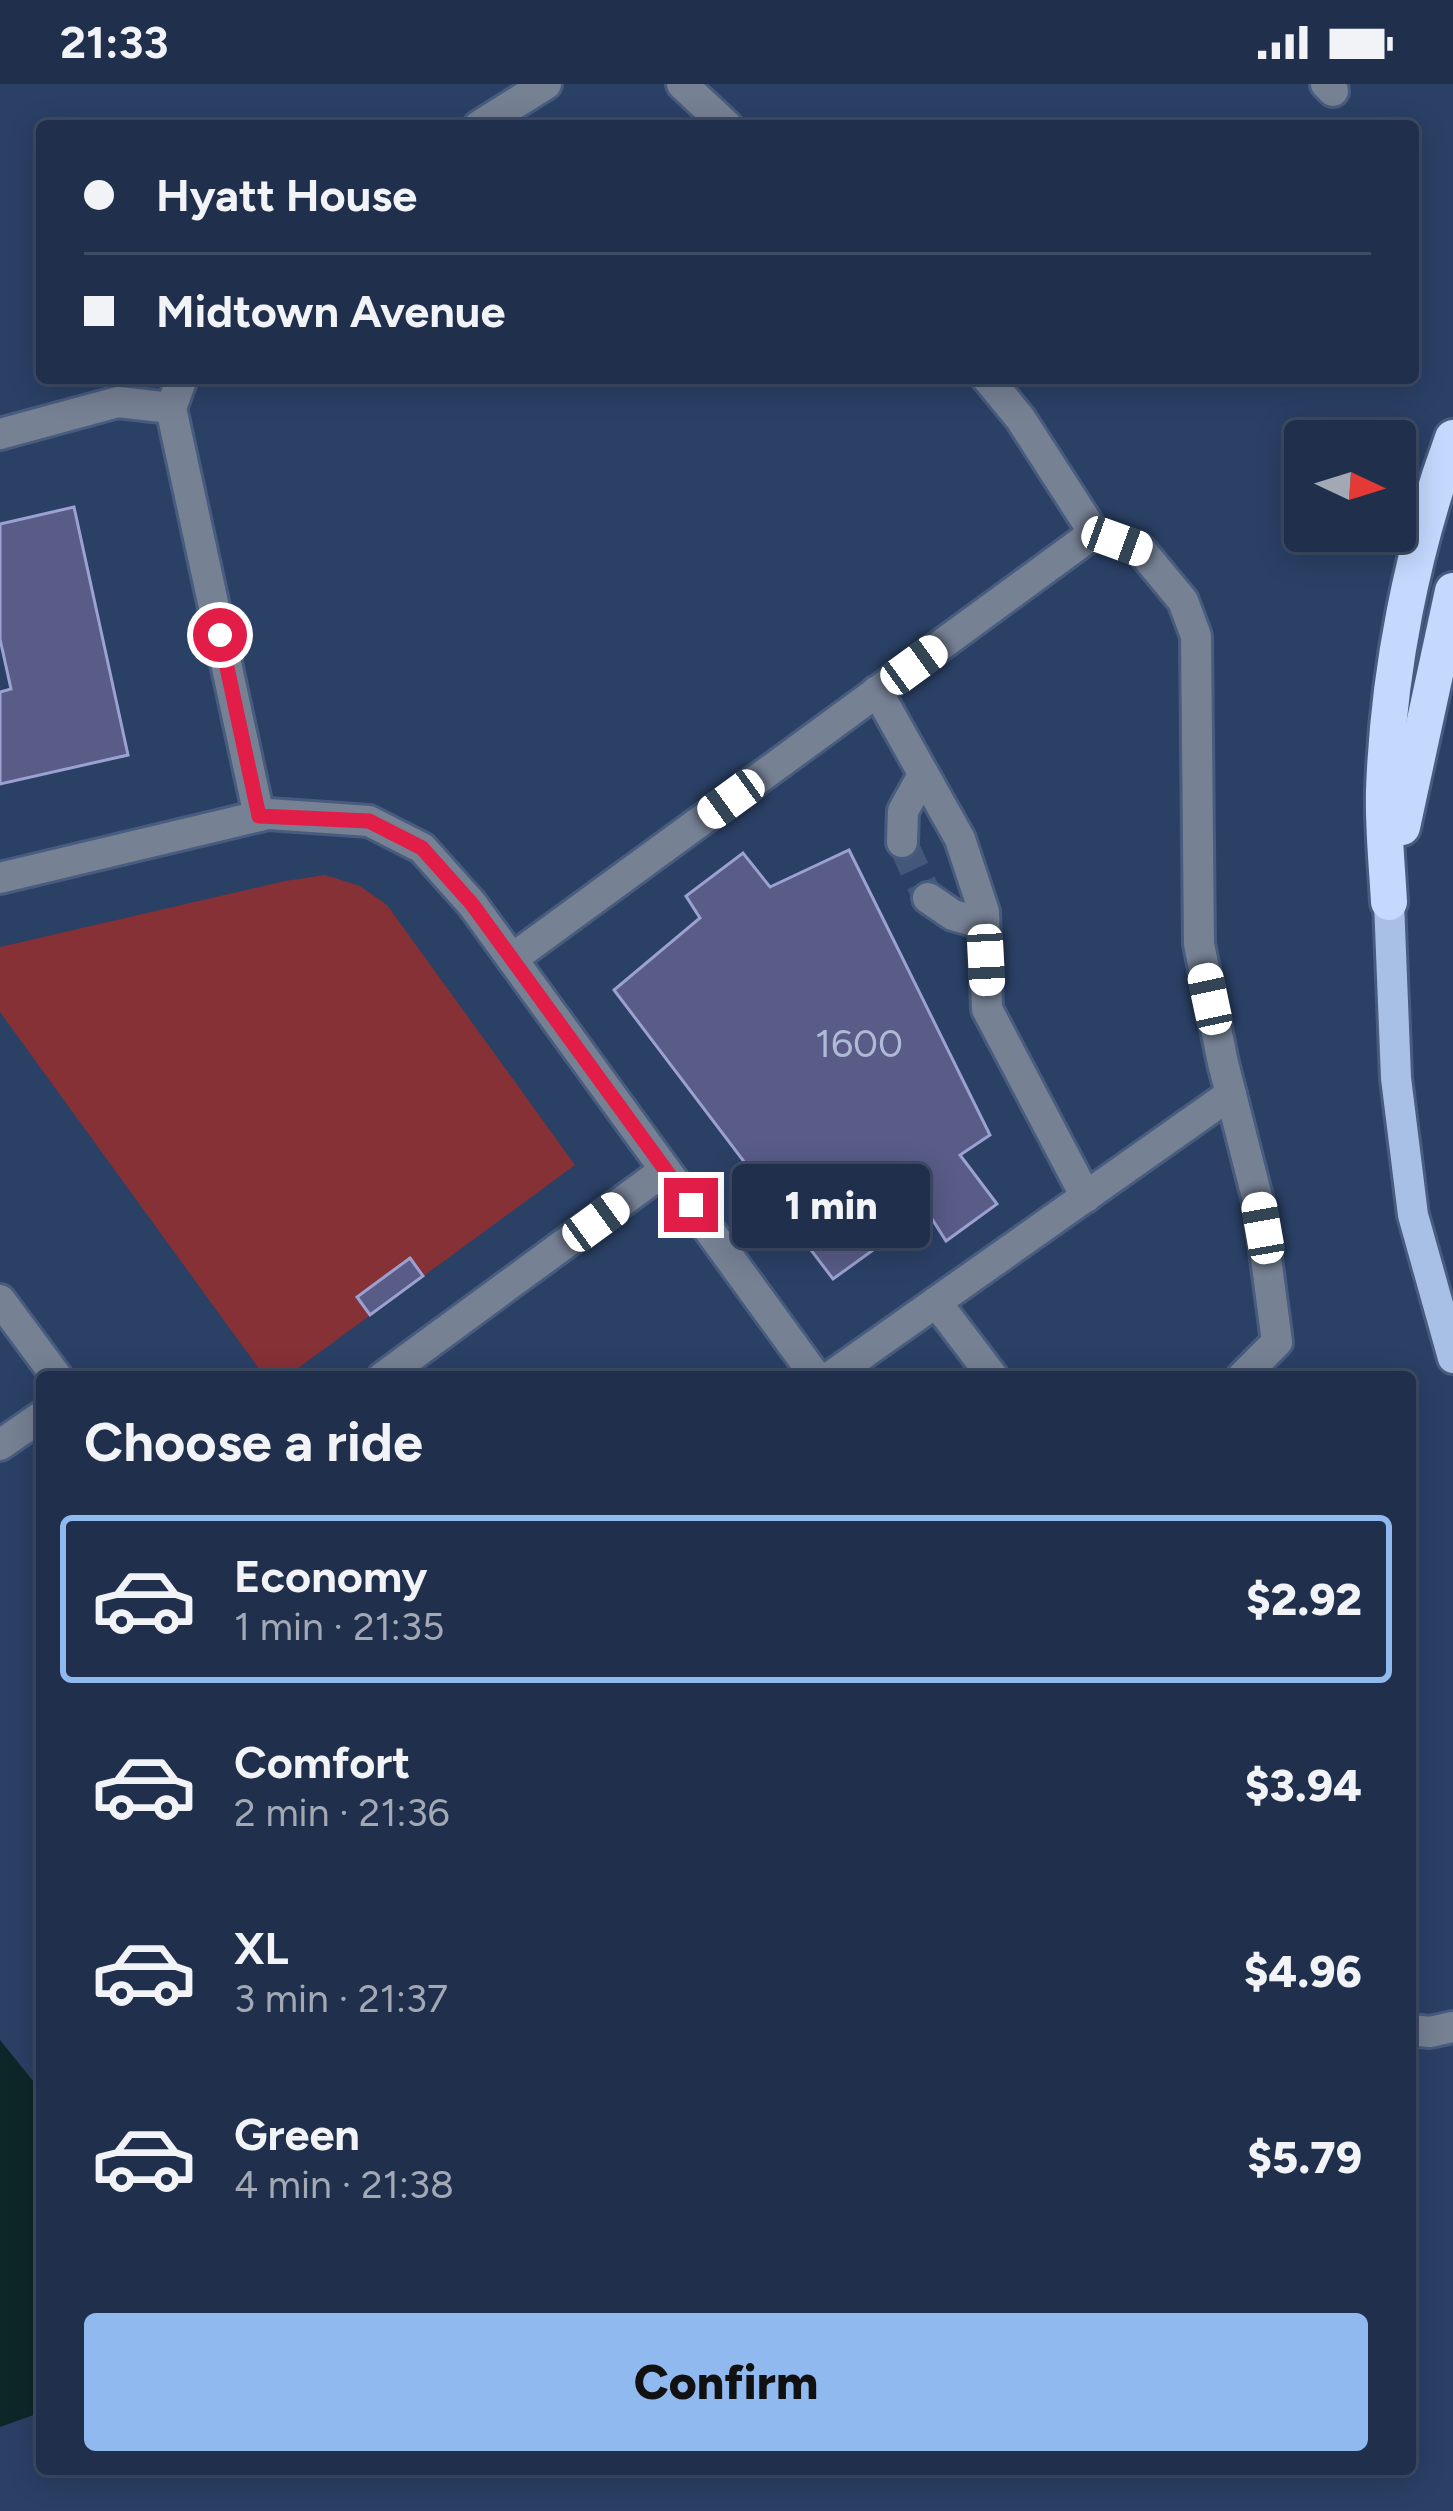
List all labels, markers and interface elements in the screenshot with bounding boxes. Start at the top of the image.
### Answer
text: 21:33 [60,15,169,69]
text: Hyatt House [156,168,417,222]
text: Midtown Avenue [156,284,505,338]
north arrow [1284,420,1416,552]
map controls [1284,420,1416,552]
car [1077,512,1157,570]
route start [193,608,247,662]
car [874,629,954,701]
car [691,763,771,835]
car [966,923,1006,997]
car [1185,960,1235,1038]
house number: 1600 [815,1020,903,1067]
callout: 1 min [733,1163,931,1247]
route end [664,1178,718,1232]
text: 1 min [784,1182,878,1229]
car [556,1186,636,1258]
car [1239,1189,1287,1267]
text: Choose a ride [84,1410,423,1475]
icon: car [90,1545,198,1653]
text: Economy [234,1549,427,1603]
text: $2.92 [1246,1572,1362,1626]
text: 1 min · 21:35 [234,1603,444,1650]
icon: car [90,1731,198,1839]
text: Comfort [234,1735,410,1789]
text: $3.94 [1245,1758,1362,1812]
text: 2 min · 21:36 [234,1789,450,1836]
icon: car [90,1917,198,2025]
text: XL [234,1921,289,1975]
text: $4.96 [1244,1944,1362,1998]
text: 3 min · 21:37 [234,1975,448,2022]
icon: car [90,2103,198,2211]
text: Green [234,2107,360,2161]
text: $5.79 [1247,2130,1362,2184]
text: 4 min · 21:38 [234,2161,454,2208]
button: Confirm [84,2313,1368,2451]

